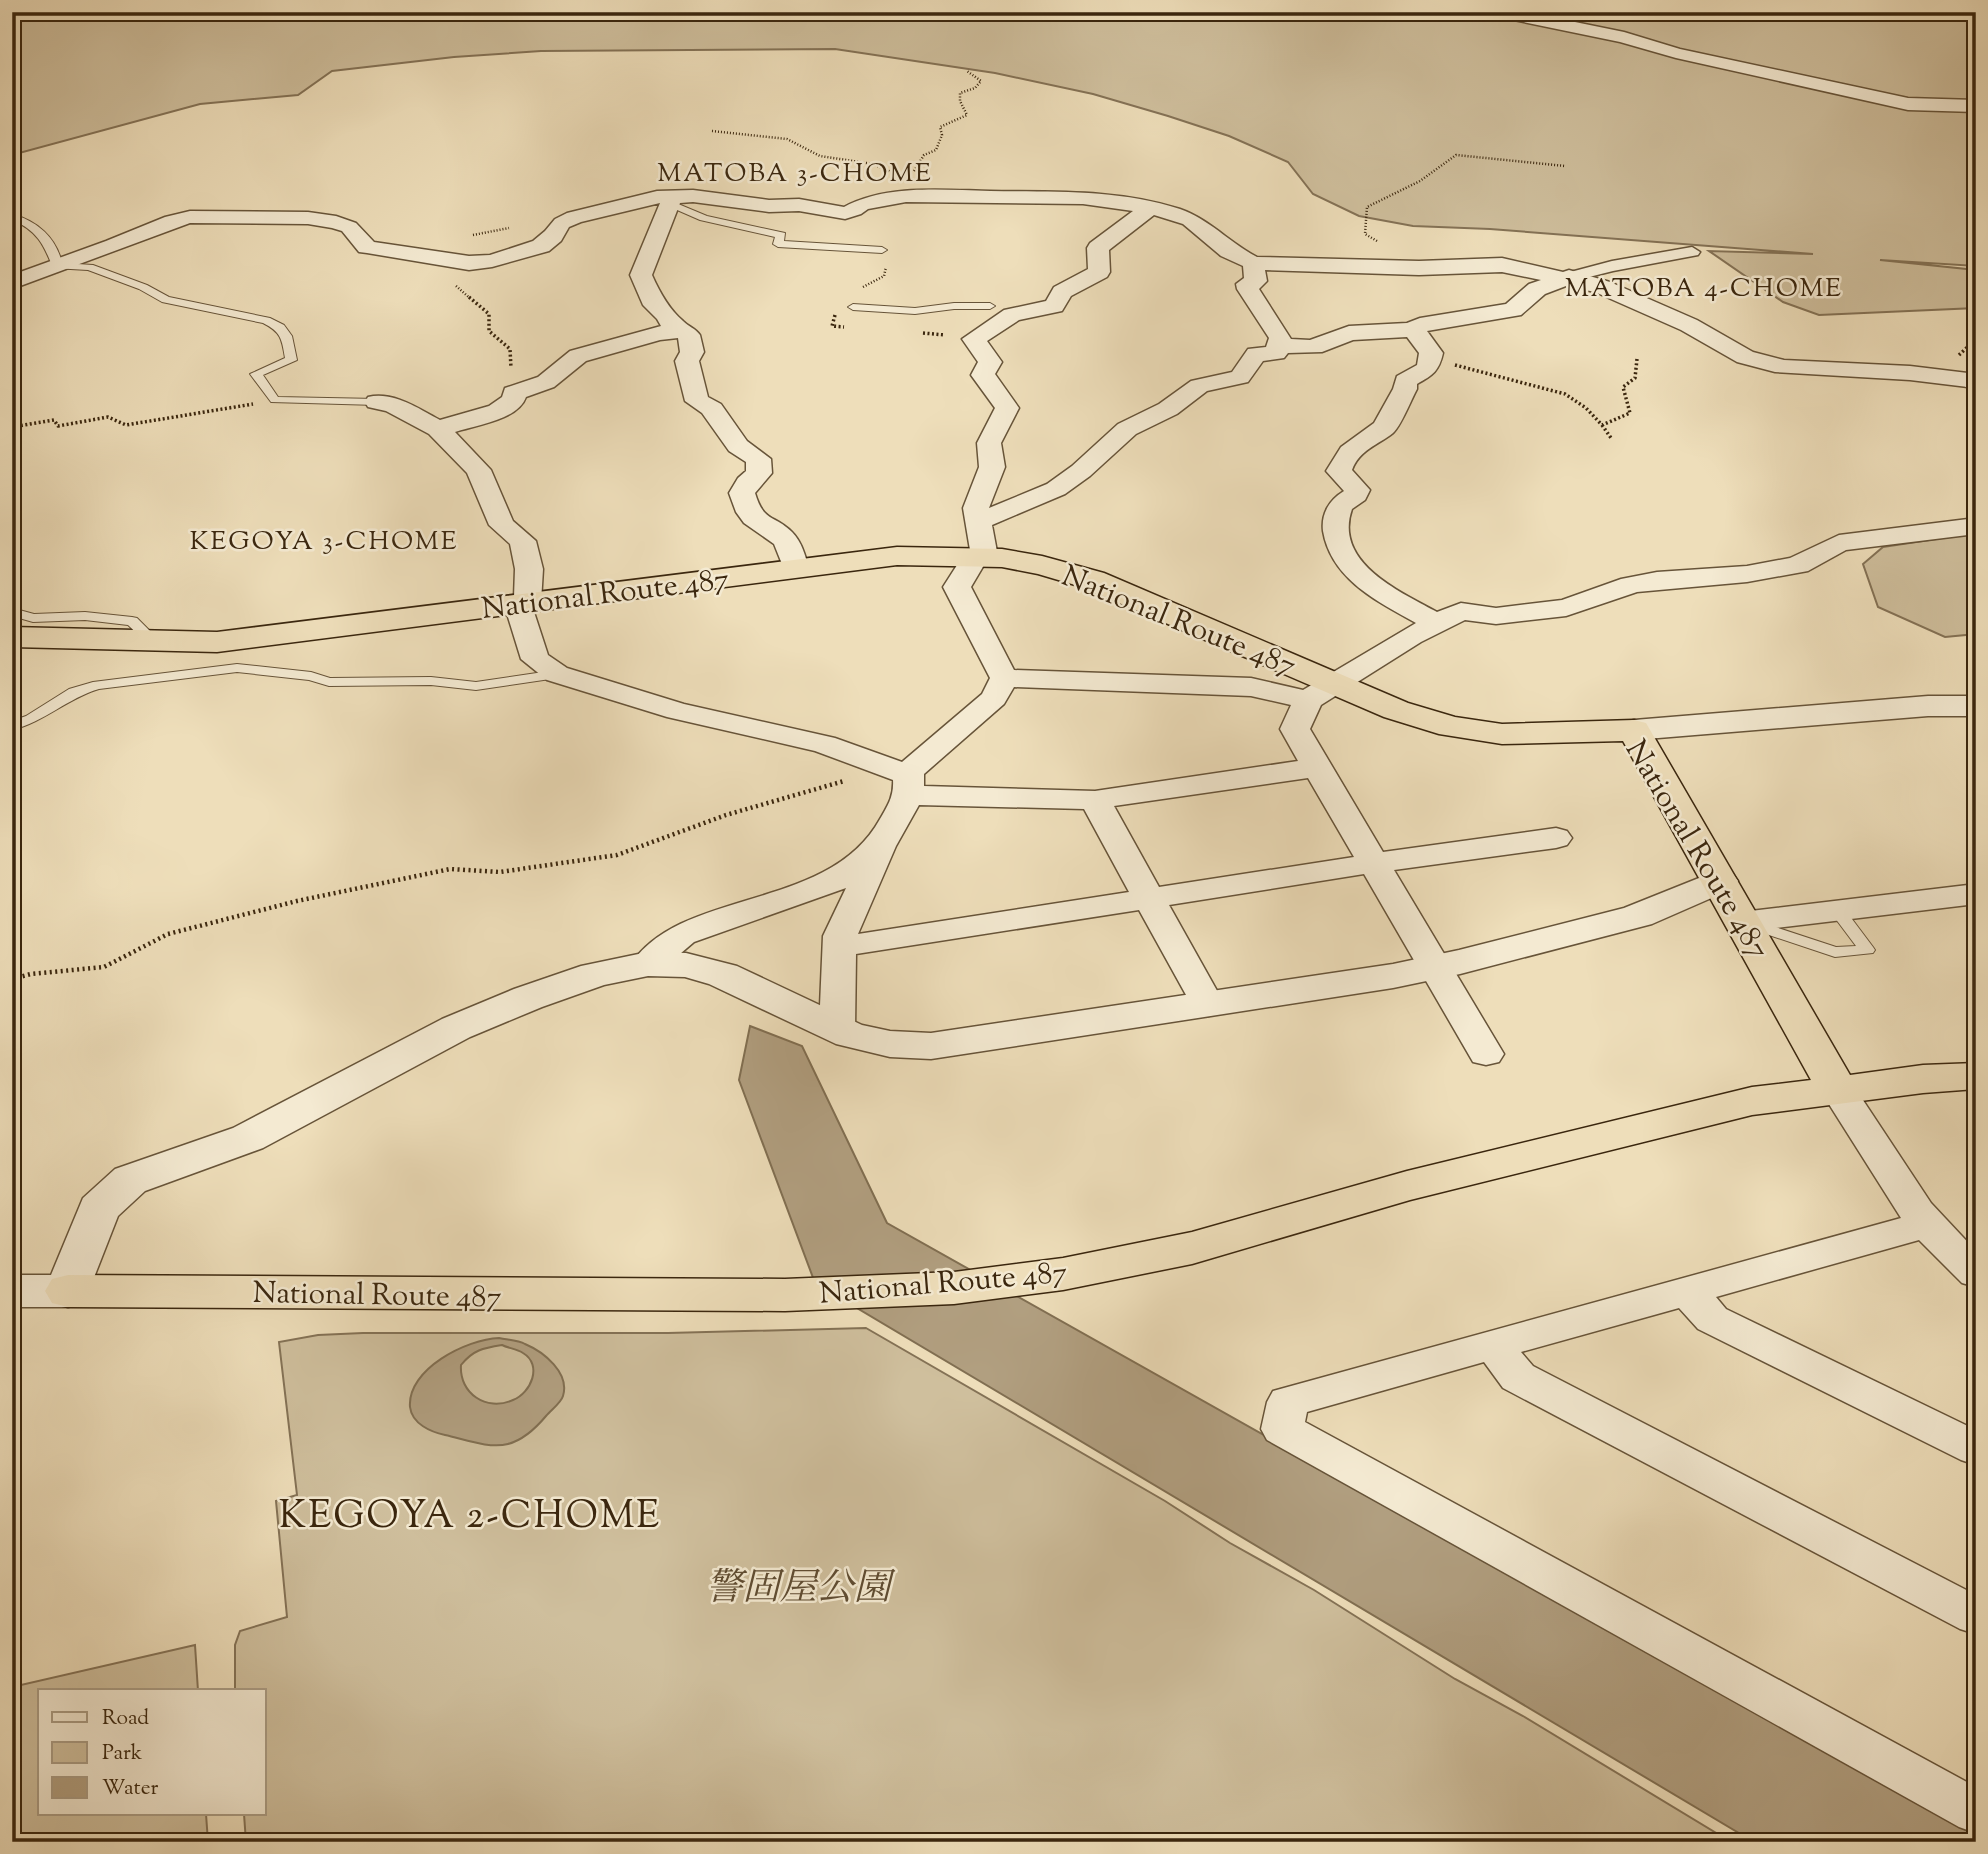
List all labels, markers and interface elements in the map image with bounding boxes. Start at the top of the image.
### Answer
district label: MATOBA 3-CHOME [657,156,933,193]
district label: MATOBA 4-CHOME [1565,271,1843,308]
district label: KEGOYA 3-CHOME [190,524,458,561]
street label: National Route 487 [1055,556,1301,689]
street label: National Route 487 [479,559,731,632]
street label: National Route 487 [1613,733,1778,968]
street label: National Route 487 [817,1252,1069,1317]
street label: National Route 487 [252,1273,502,1320]
district label: KEGOYA 2-CHOME [279,1491,661,1545]
park label: 警固屋公園 [706,1563,895,1617]
legend [38,1689,266,1815]
text: Road [102,1704,149,1734]
text: Park [102,1739,143,1769]
text: Water [102,1774,159,1804]

